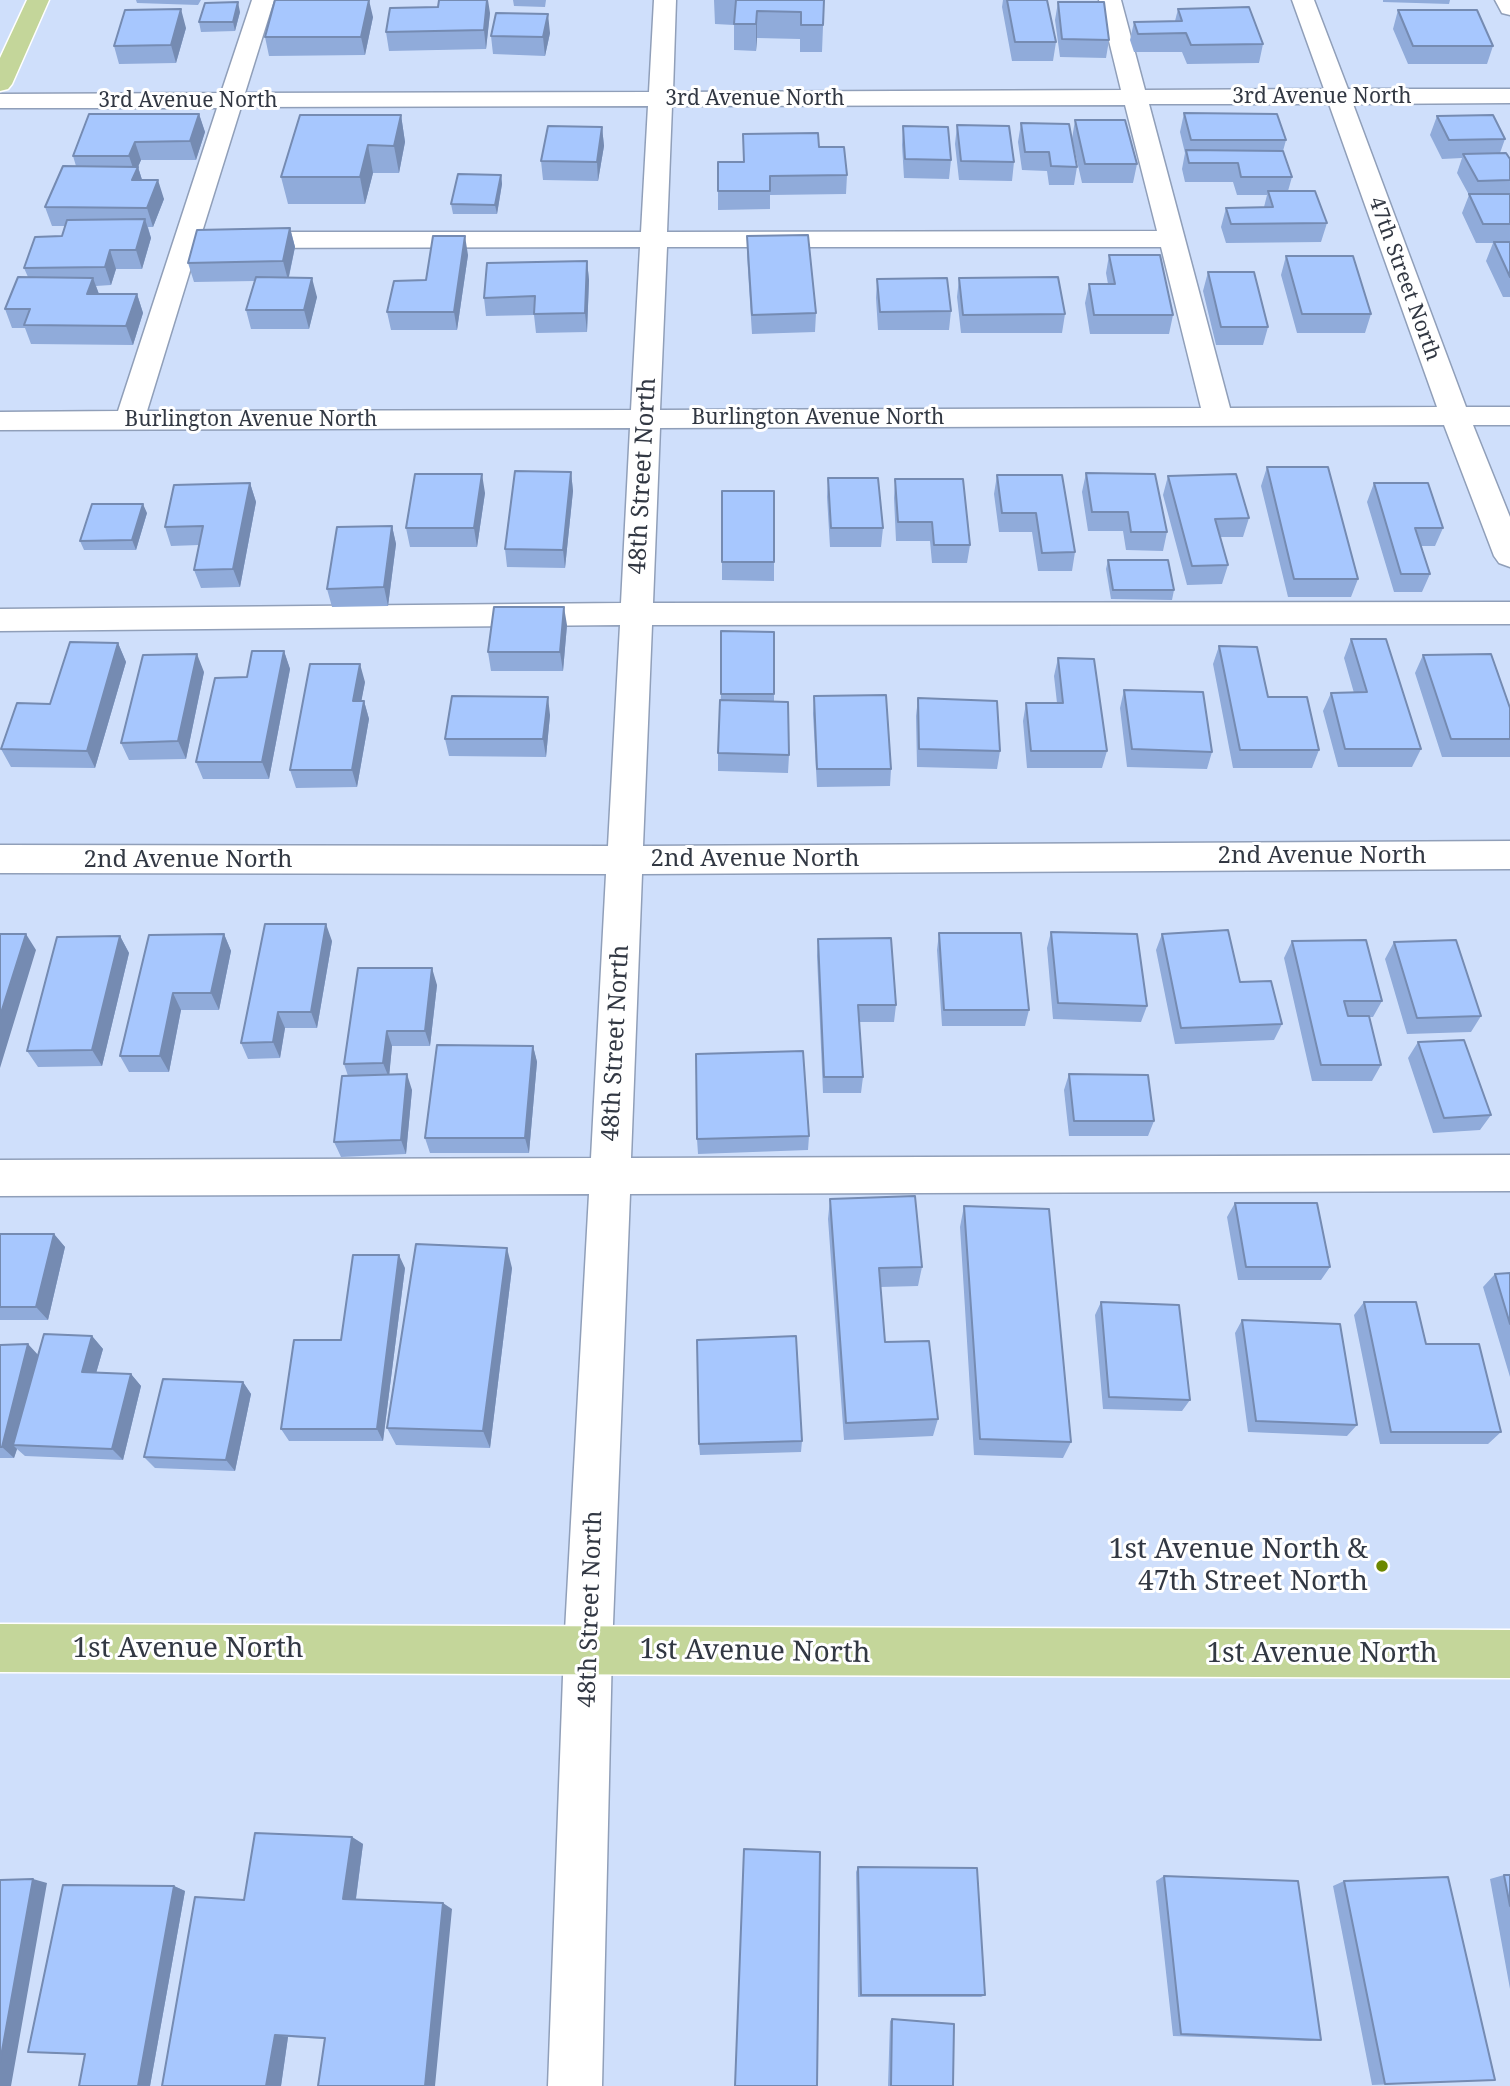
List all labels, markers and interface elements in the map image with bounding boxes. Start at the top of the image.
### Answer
street label: 3rd Avenue North [1232,84,1412,110]
street label: 3rd Avenue North [665,86,845,112]
street label: 3rd Avenue North [98,88,278,114]
street label: 47th Street North [1363,194,1445,364]
street label: 48th Street North [623,377,663,575]
street label: Burlington Avenue North [692,405,944,431]
street label: Burlington Avenue North [125,407,377,433]
street label: 2nd Avenue North [1217,842,1427,870]
street label: 2nd Avenue North [650,845,860,873]
street label: 2nd Avenue North [83,846,293,874]
street label: 48th Street North [596,944,636,1142]
street label: 48th Street North [573,1510,609,1708]
place label: 1st Avenue North & 47th Street North [1109,1533,1368,1599]
marker: 1st Avenue North & 47th Street North [1374,1558,1390,1574]
street label: 1st Avenue North [72,1632,304,1666]
street label: 1st Avenue North [639,1633,871,1671]
street label: 1st Avenue North [1206,1637,1438,1671]

